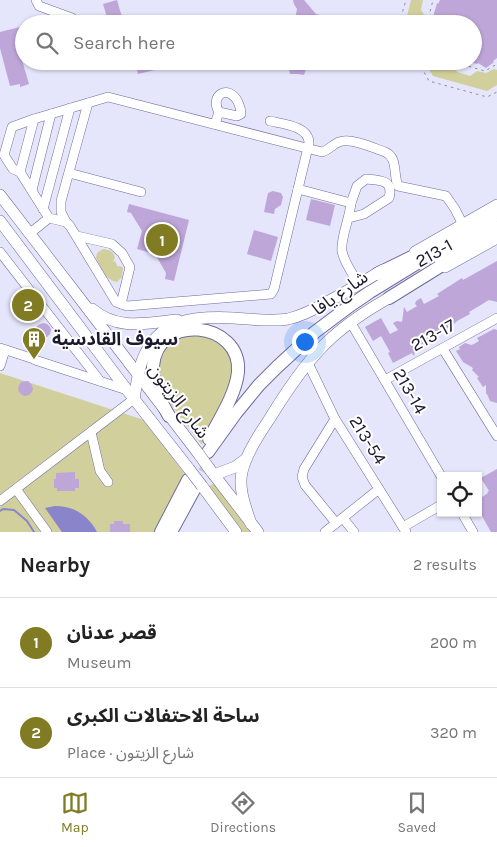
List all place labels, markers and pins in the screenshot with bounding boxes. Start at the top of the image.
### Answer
pin: 1 [146,221,178,259]
pin: 2 [12,286,44,324]
building icon: سيوف القادسية [21,326,47,360]
place label: سيوف القادسية [52,328,178,350]

